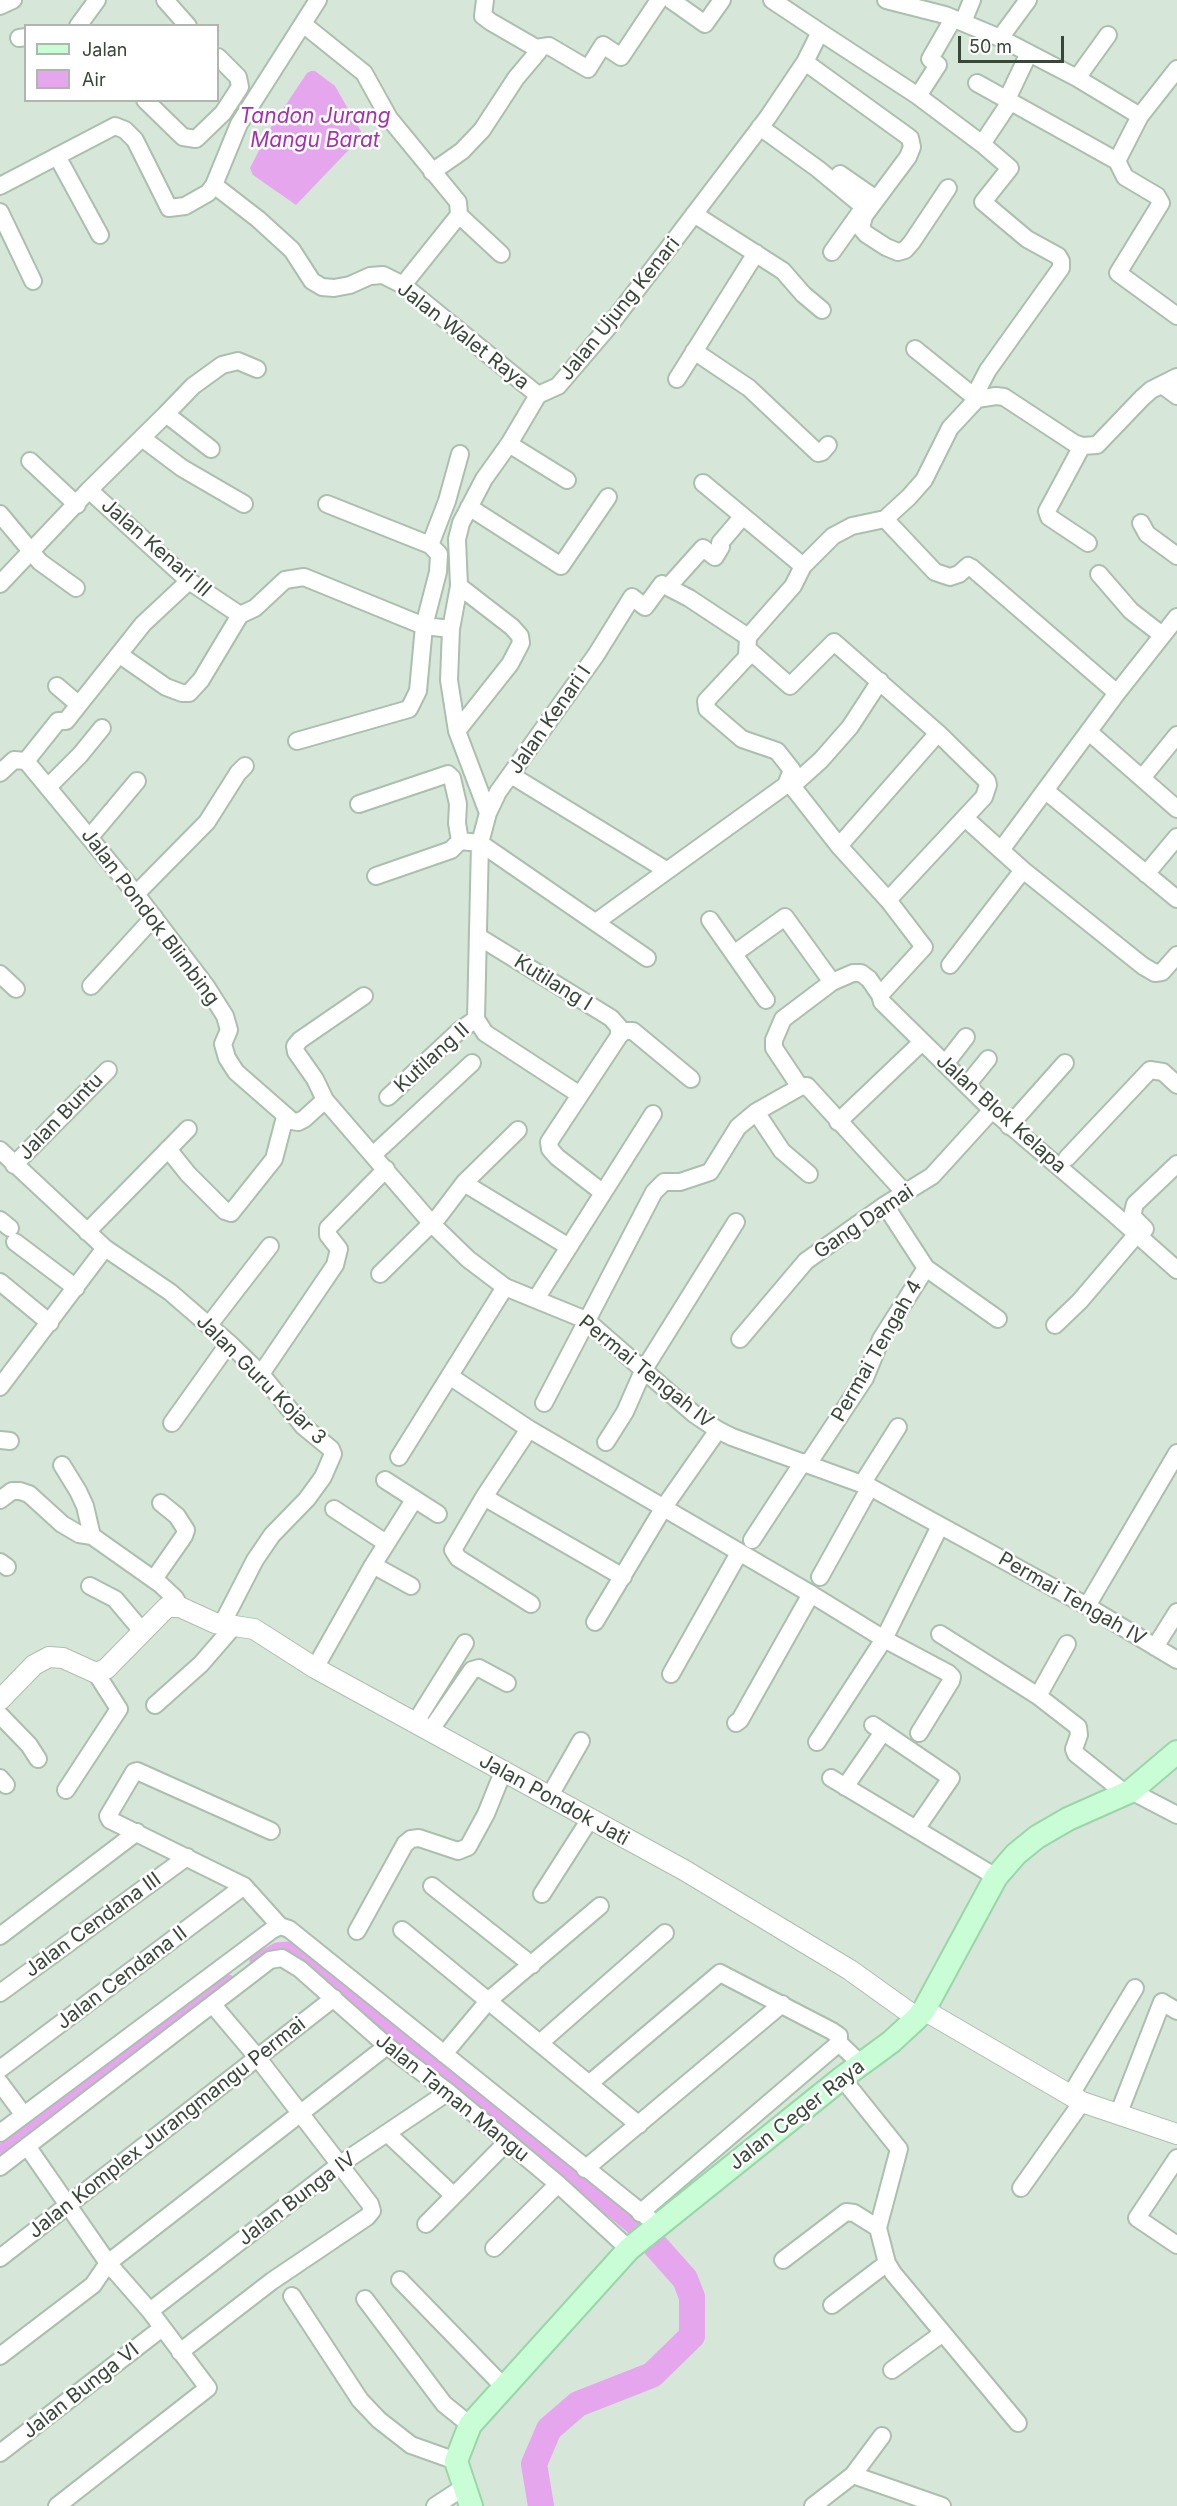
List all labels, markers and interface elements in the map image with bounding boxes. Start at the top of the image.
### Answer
legend [24,24,219,102]
scale bar [961,24,1068,62]
text: 50 m [969,36,1012,57]
text: Jalan [82,39,127,60]
text: Air [82,69,106,90]
water label: Tandon Jurang Mangu Barat [239,104,391,154]
street label: Jalan Ujung Kenari [555,232,685,386]
street label: Jalan Walet Raya [392,277,534,395]
street label: Jalan Kenari III [96,494,216,602]
street label: Jalan Kenari I [504,661,596,779]
street label: Jalan Pondok Blimbing [76,824,224,1010]
street label: Kutilang I [510,950,596,1016]
street label: Kutilang II [390,1018,474,1098]
street label: Jalan Blok Kelapa [931,1049,1071,1179]
street label: Jalan Buntu [14,1069,108,1165]
street label: Gang Damai [810,1180,918,1264]
street label: Permai Tengah 4 [827,1276,927,1426]
street label: Jalan Guru Kojar 3 [191,1310,331,1450]
street label: Permai Tengah IV [574,1310,718,1434]
street label: Permai Tengah IV [994,1547,1150,1651]
street label: Jalan Pondok Jati [475,1749,633,1851]
street label: Jalan Cendana III [20,1868,166,1982]
street label: Jalan Cendana II [52,1921,192,2035]
street label: Jalan Komplex Jurangmangu Permai [24,2012,310,2244]
street label: Jalan Taman Mangu [371,2029,533,2167]
street label: Jalan Ceger Raya [724,2055,870,2175]
street label: Jalan Bunga IV [233,2147,361,2251]
street label: Jalan Bunga VI [18,2338,144,2444]

